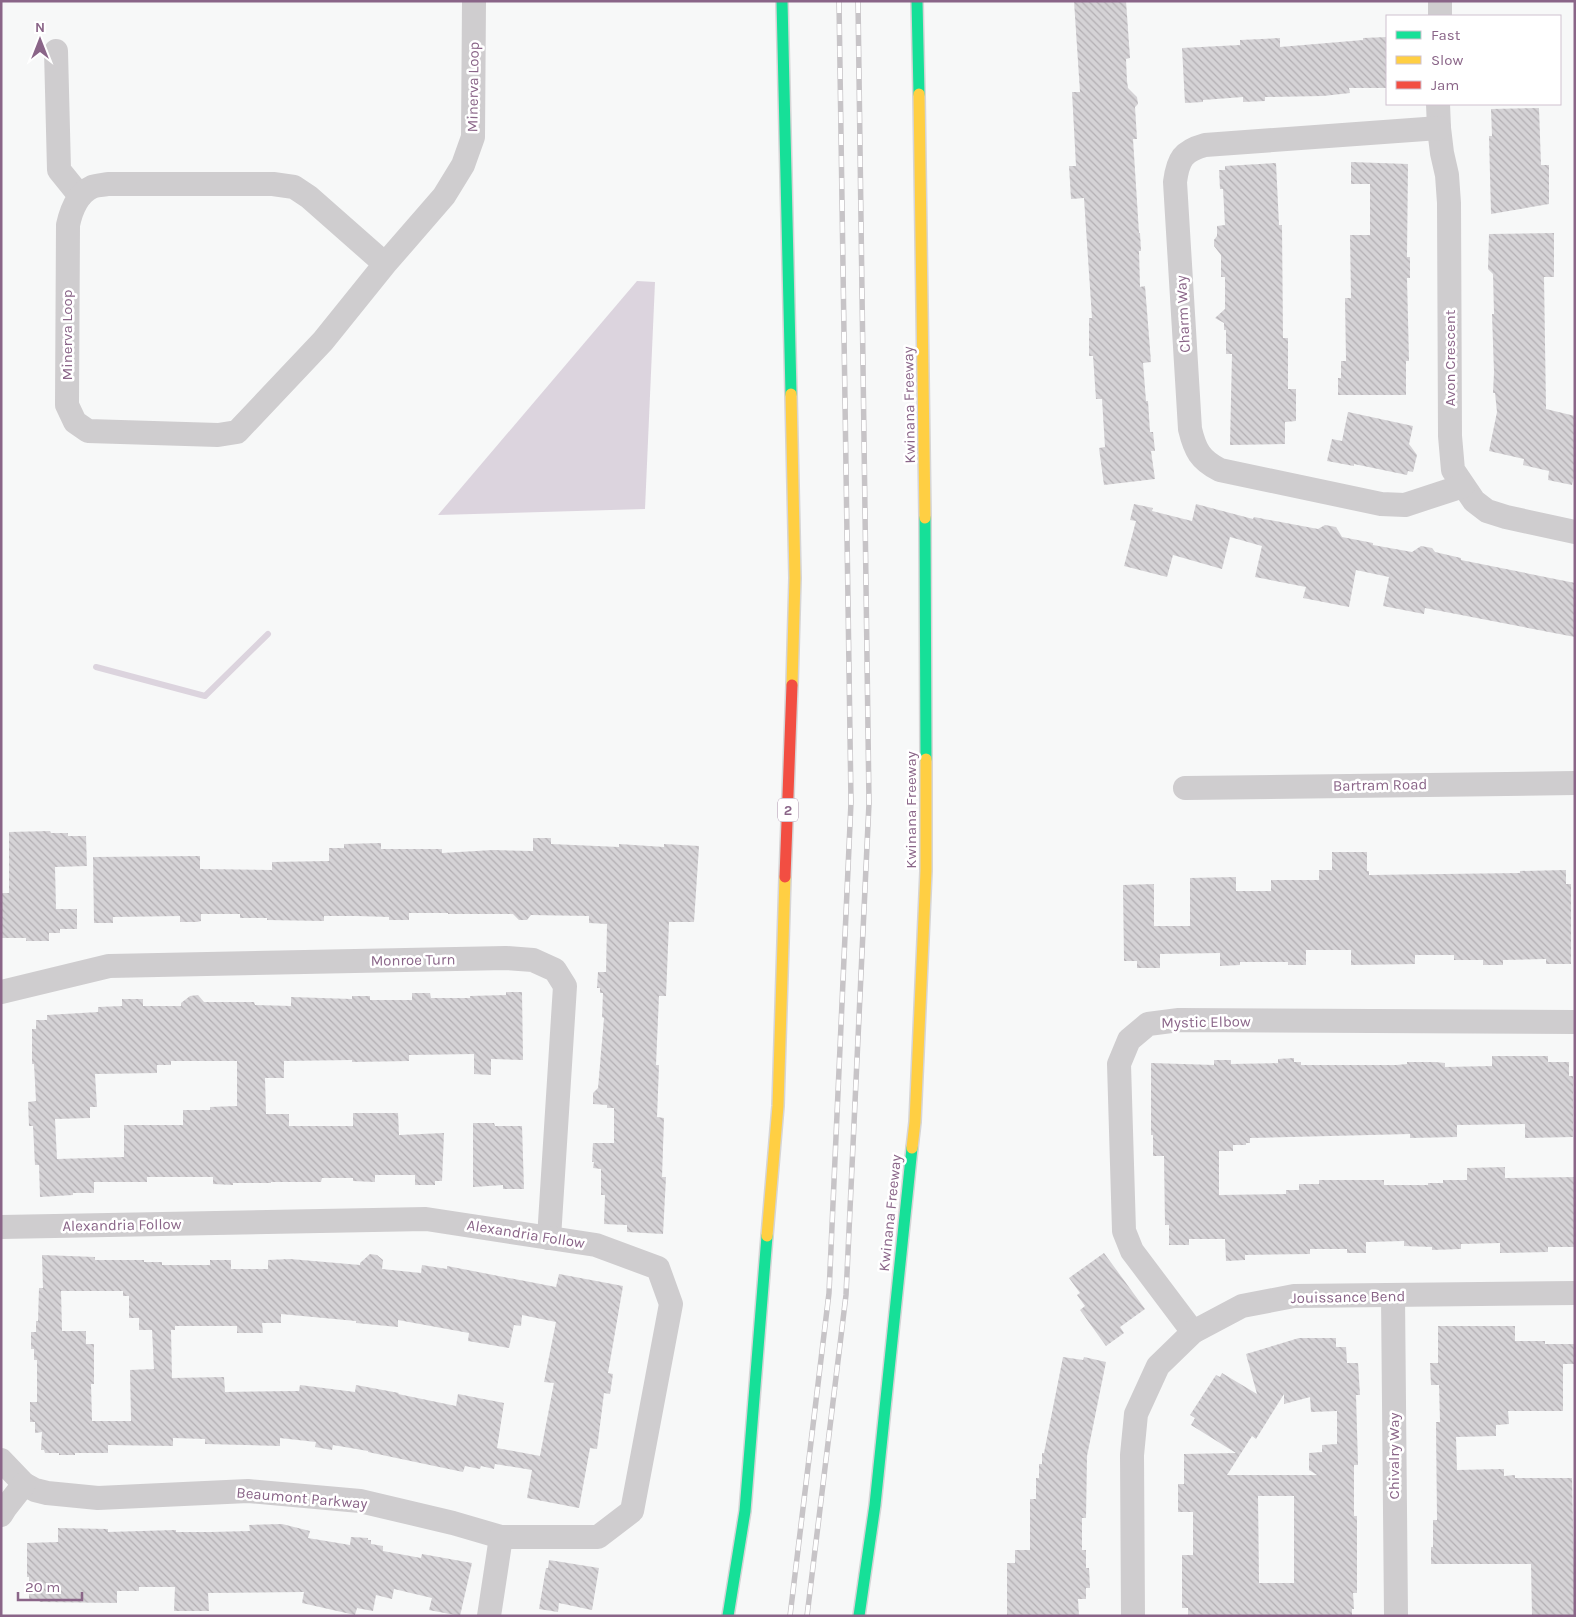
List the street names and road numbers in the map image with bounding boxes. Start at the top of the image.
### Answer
street label: Minerva Loop [463,41,483,133]
street label: Charm Way [1172,275,1194,353]
street label: Minerva Loop [58,290,76,380]
street label: Avon Crescent [1441,309,1459,406]
street label: Kwinana Freeway [899,346,919,464]
street label: Kwinana Freeway [902,751,920,869]
street label: Bartram Road [1333,775,1427,795]
road number: 2 [778,798,798,822]
street label: Monroe Turn [370,950,456,970]
street label: Mystic Elbow [1161,1012,1251,1032]
street label: Kwinana Freeway [875,1154,905,1272]
street label: Alexandria Follow [62,1215,182,1235]
street label: Alexandria Follow [466,1216,586,1252]
street label: Jouissance Bend [1290,1287,1406,1307]
street label: Chivalry Way [1385,1413,1403,1499]
street label: Beaumont Parkway [236,1483,368,1513]

